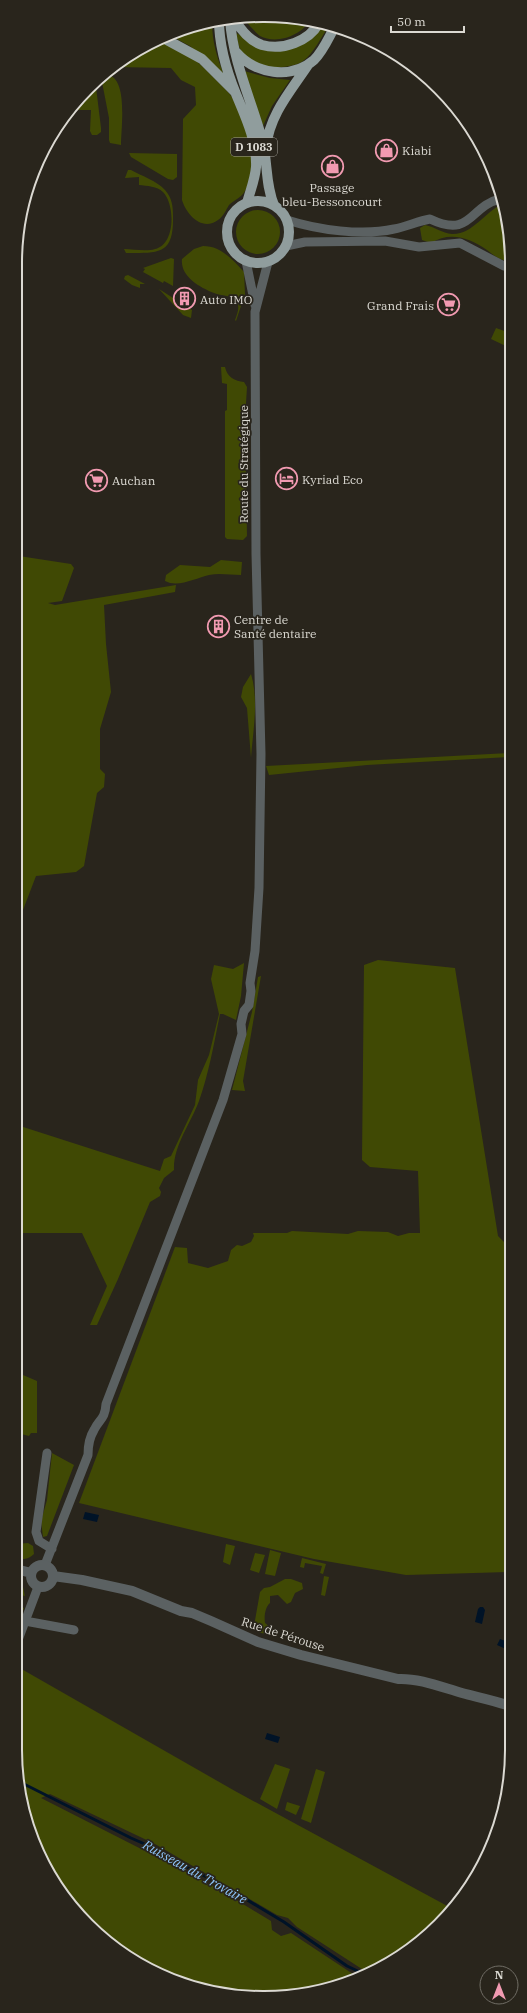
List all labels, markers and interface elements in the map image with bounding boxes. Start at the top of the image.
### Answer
scale bar [391,8,464,34]
text: 50 m [397,14,426,29]
shop icon: Kiabi [373,137,399,163]
road number: D 1083 [231,138,277,156]
place label: Kiabi [402,143,432,158]
shop icon: Passage bleu-Bessoncourt [319,153,345,179]
place label: Passage bleu-Bessoncourt [282,180,382,209]
building icon: Auto IMO [171,286,197,312]
place label: Auto IMO [200,292,252,307]
supermarket icon: Grand Frais [436,292,462,318]
place label: Grand Frais [367,298,434,313]
street label: Route du Stratégique [236,405,251,523]
hotel icon: Kyriad Eco [273,466,299,492]
supermarket icon: Auchan [83,467,109,493]
place label: Kyriad Eco [302,472,363,487]
place label: Auchan [112,473,156,488]
place label: Centre de Santé dentaire [234,612,316,641]
building icon: Centre de Santé dentaire [205,613,231,639]
street label: Rue de Pérouse [239,1613,327,1655]
water label: Ruisseau du Trovaire [139,1836,250,1908]
north arrow [479,1965,519,2005]
text: N [495,1968,504,1982]

